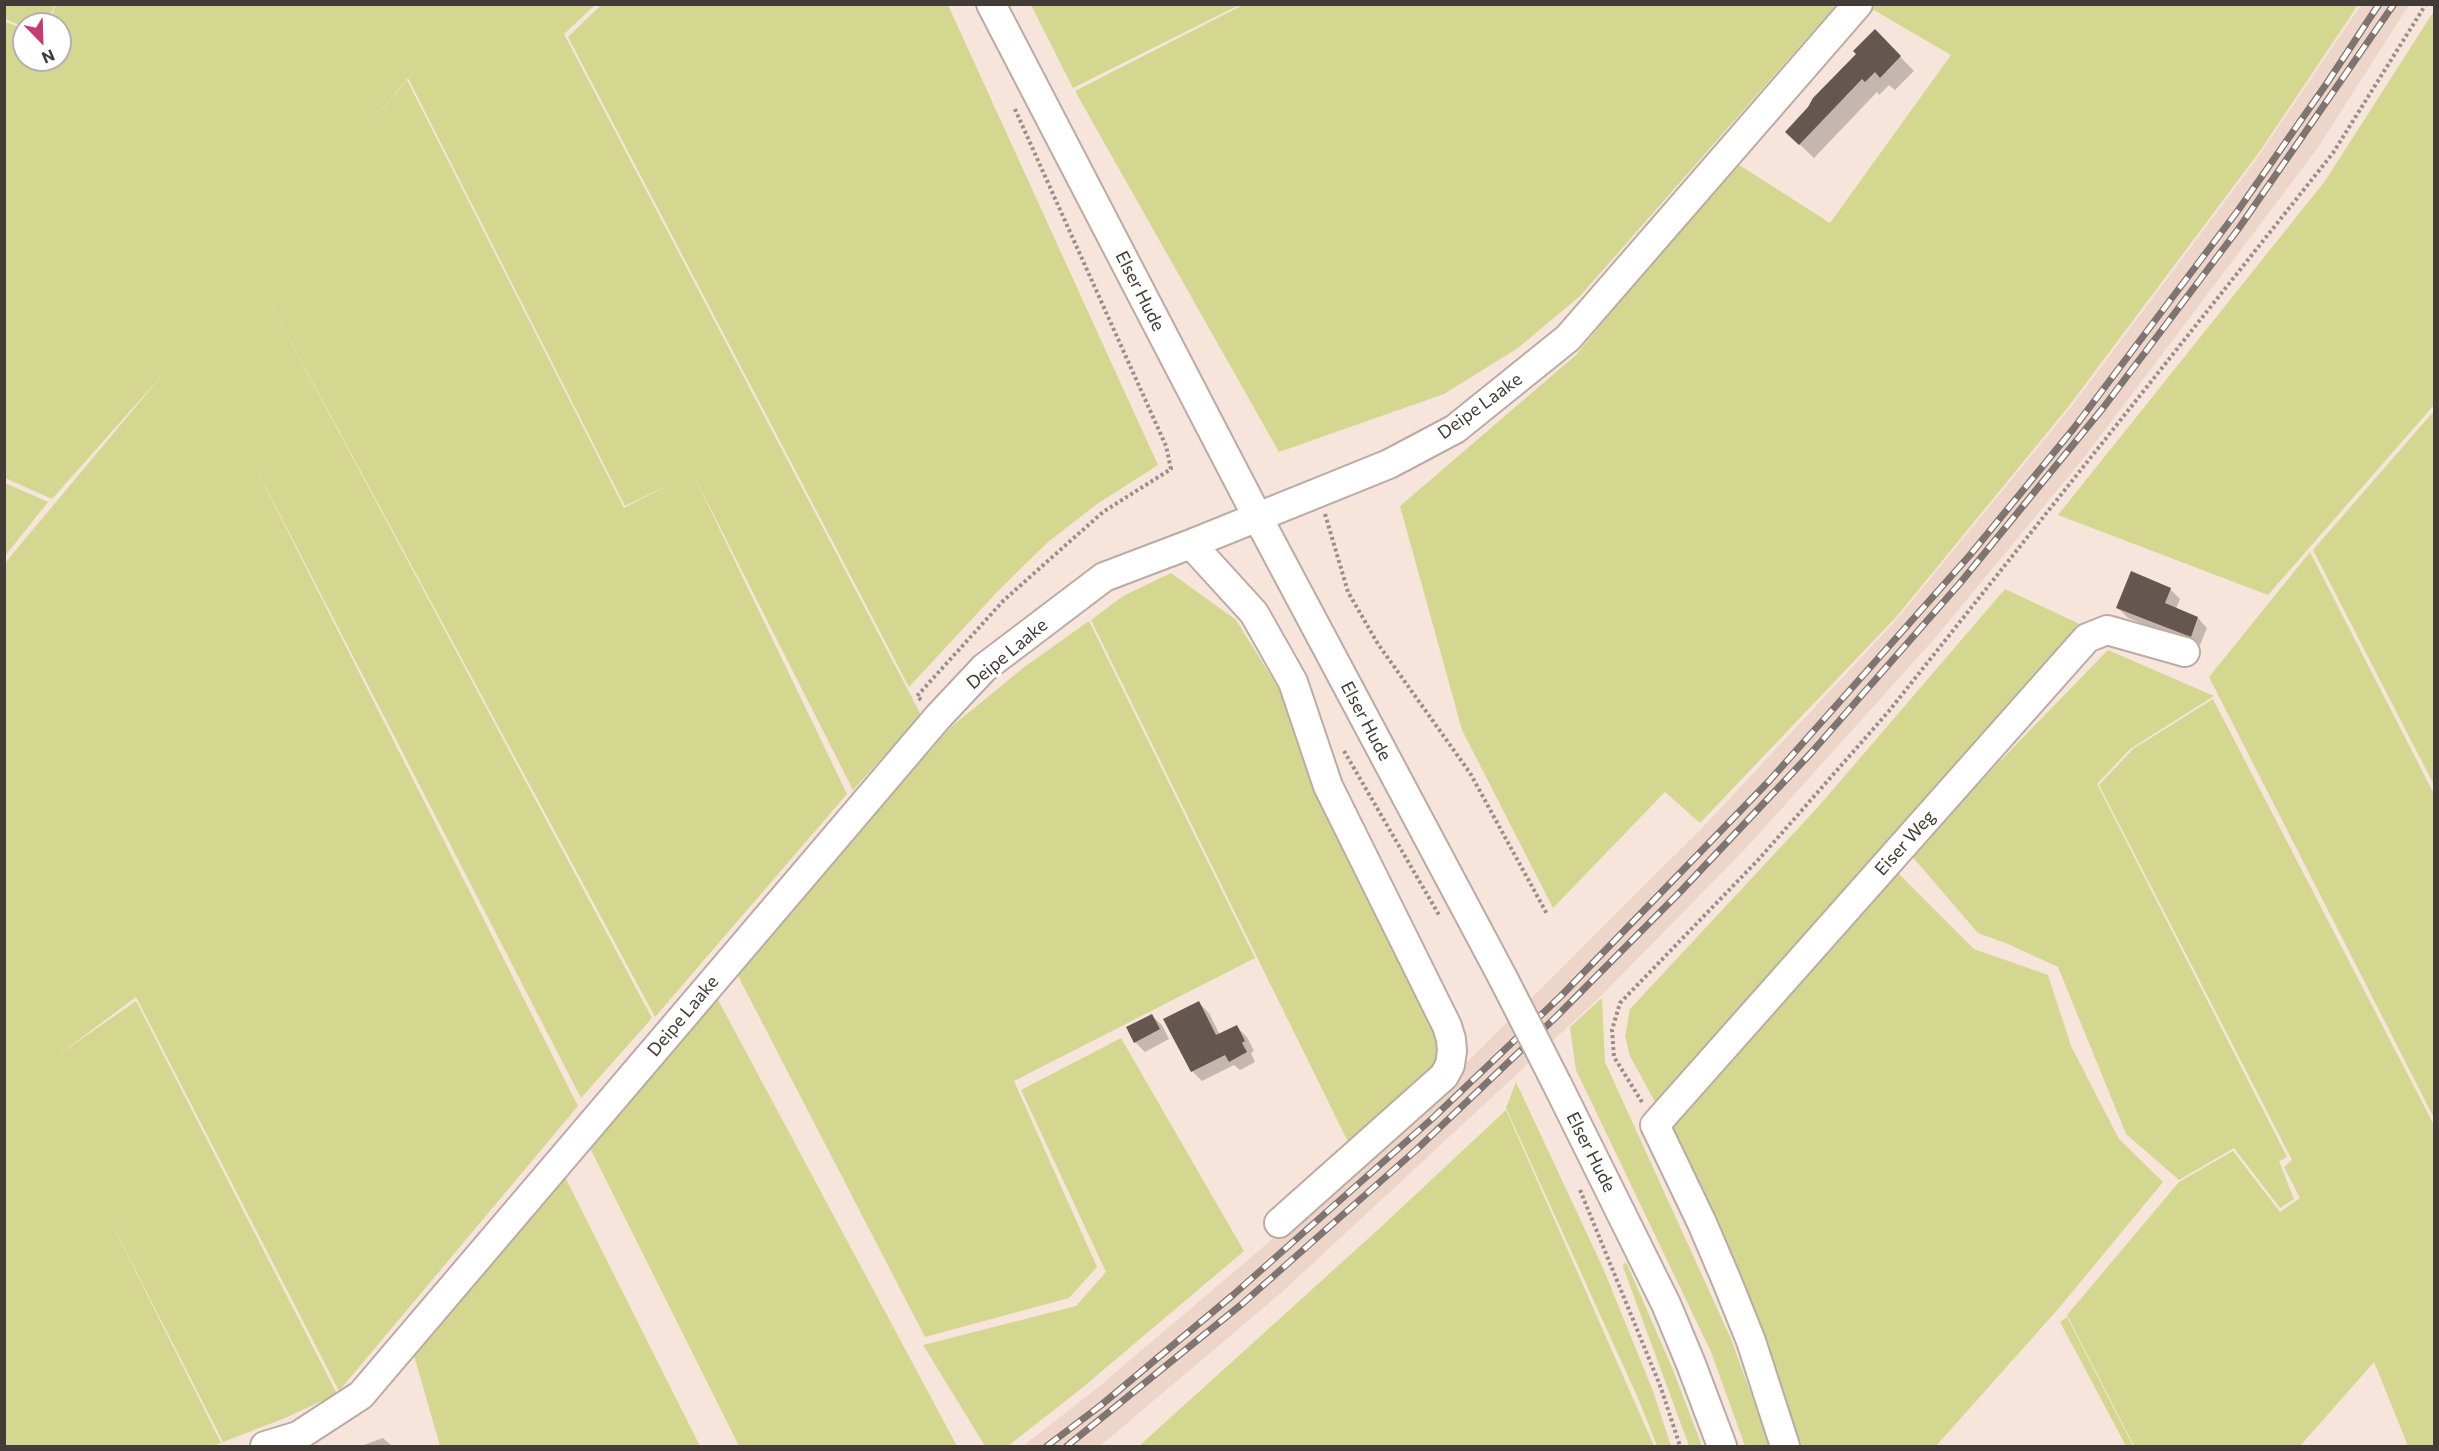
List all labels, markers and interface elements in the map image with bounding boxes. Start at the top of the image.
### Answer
north arrow [12,12,72,72]
text: N [39,46,58,68]
street label: Elser Hude [1111,247,1169,335]
street label: Deipe Laake [1434,368,1526,444]
street label: Deipe Laake [962,614,1052,694]
street label: Elser Hude [1336,678,1396,764]
street label: Eiser Weg [1870,806,1940,880]
street label: Deipe Laake [643,971,723,1061]
street label: Elser Hude [1562,1108,1620,1196]

